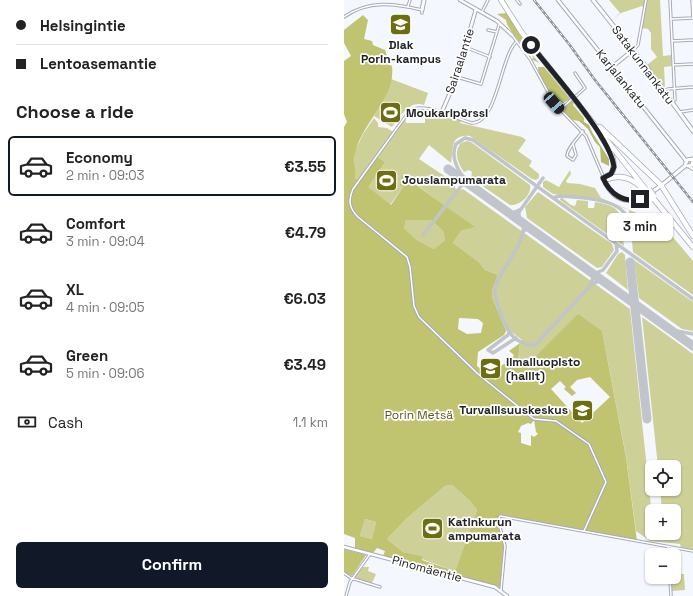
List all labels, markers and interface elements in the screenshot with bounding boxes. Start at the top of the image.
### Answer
school or university icon: Diak Porin-kampus [388,11,414,37]
text: Helsingintie [40,16,126,35]
street label: Satakunnankatu [608,22,678,108]
street label: Sairaalantie [442,26,478,96]
route start [522,36,540,54]
place label: Diak Porin-kampus [361,37,441,67]
street label: Karjalankatu [592,46,650,112]
text: Lentoasemantie [40,54,157,73]
car [542,90,566,116]
text: Choose a ride [16,100,134,123]
sports icon: Moukaripörssi [377,100,403,126]
place label: Moukaripörssi [406,105,488,121]
icon: car [18,148,54,184]
text: Economy [66,148,133,167]
text: €3.55 [284,157,326,176]
text: 2 min · 09:03 [66,167,144,184]
sports icon: Jousiampumarata [374,167,400,193]
place label: Jousiampumarata [402,172,506,188]
route end [631,190,649,208]
callout: 3 min [607,213,673,241]
icon: car [18,214,54,250]
text: Comfort [66,214,126,233]
text: 3 min [623,218,657,235]
text: €4.79 [285,223,326,242]
text: 3 min · 09:04 [66,233,145,250]
icon: car [18,280,54,316]
text: XL [66,280,84,299]
text: €6.03 [283,289,326,308]
text: 4 min · 09:05 [66,299,145,316]
icon: car [18,346,54,382]
text: Green [66,346,108,365]
place label: Ilmailuopisto (hallit) [506,354,580,384]
text: €3.49 [283,355,326,374]
school or university icon: Ilmailuopisto (hallit) [477,356,503,382]
text: 5 min · 09:06 [66,365,144,382]
school or university icon: Turvallisuuskeskus [570,397,596,423]
place label: Turvallisuuskeskus [459,402,568,418]
park label: Porin Metsä [385,407,453,423]
icon: cash [16,411,38,433]
text: Cash [48,413,83,432]
text: 1.1 km [293,414,328,431]
map controls [645,460,681,584]
button: locate [645,460,681,496]
button: + [645,504,681,540]
place label: Katinkurun ampumarata [448,514,521,544]
sports icon: Katinkurun ampumarata [420,516,446,542]
button: Confirm [16,542,328,588]
button: − [645,548,681,584]
street label: Pinomäentie [390,552,464,586]

